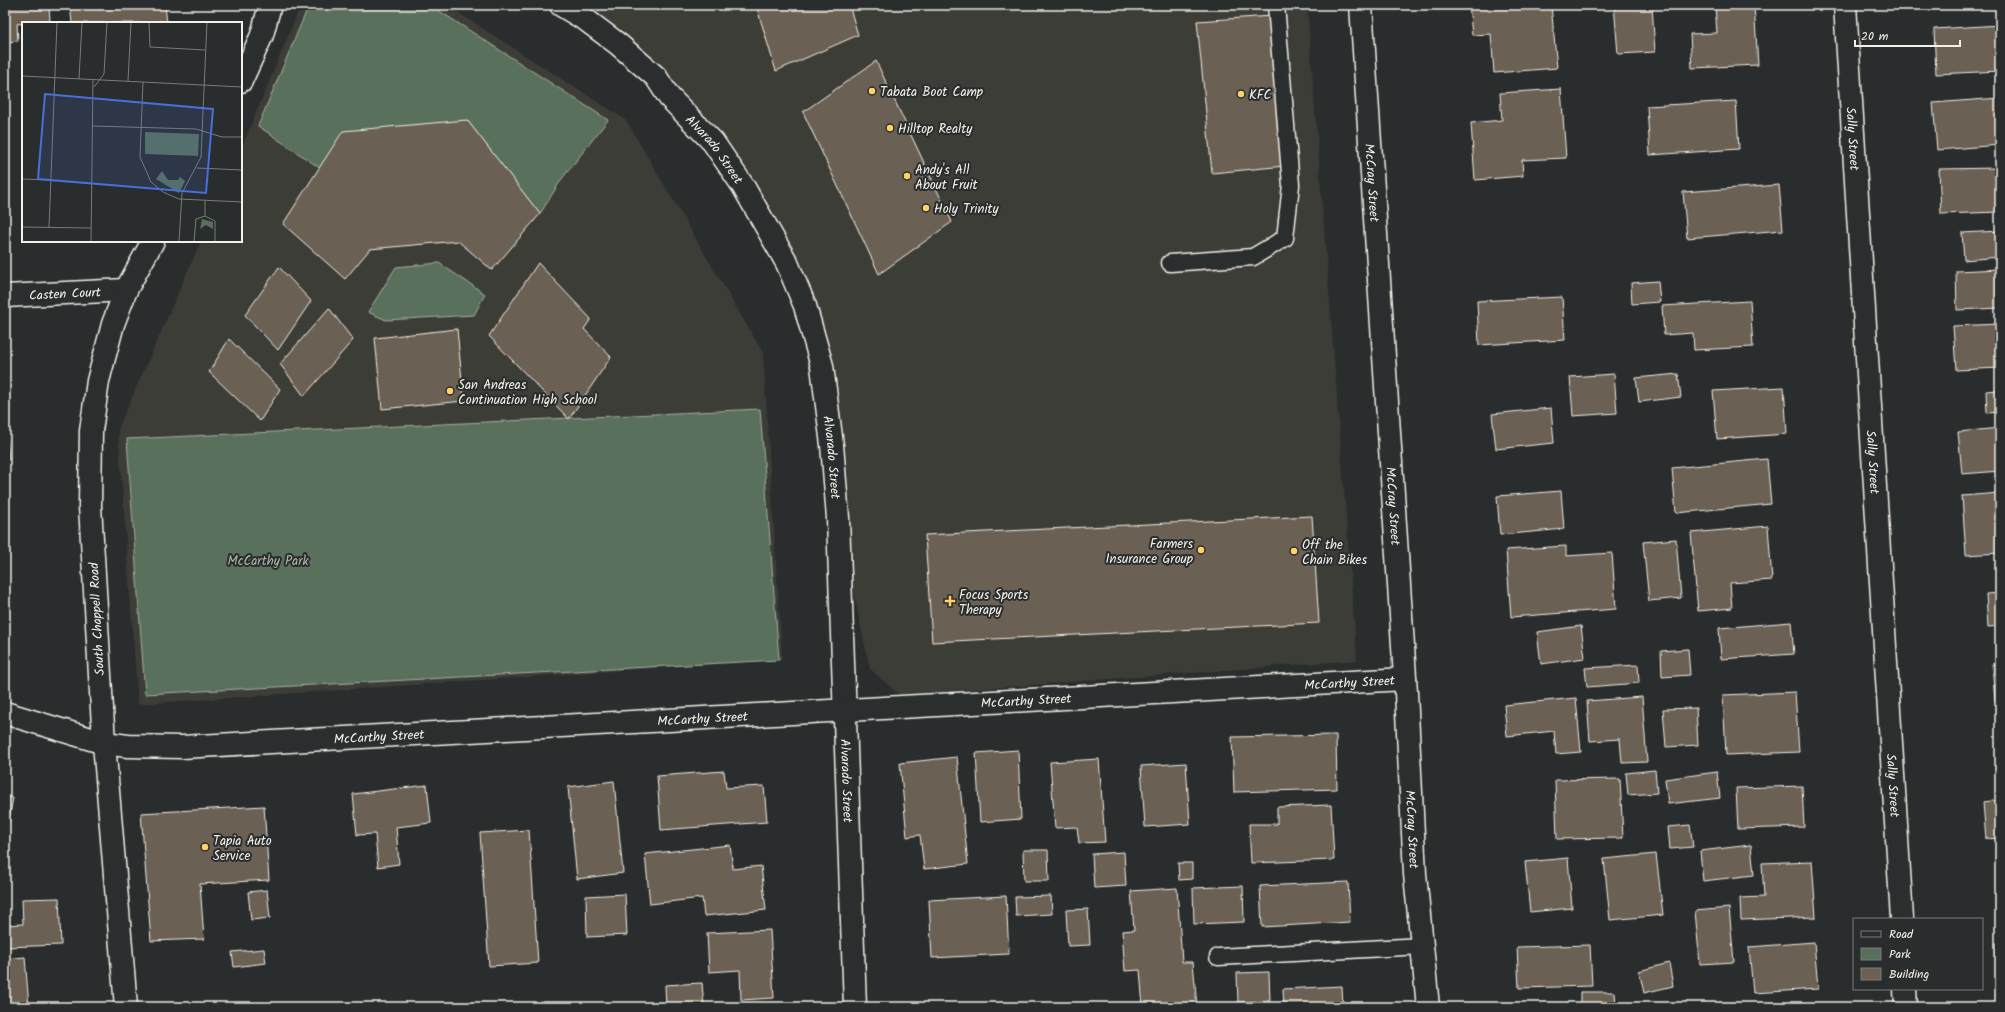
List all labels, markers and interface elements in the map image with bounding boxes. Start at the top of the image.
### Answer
inset map [22,22,242,242]
scale bar [1855,22,1960,48]
text: 20 m [1861,27,1889,46]
place label: Tabata Boot Camp [880,82,984,103]
place label: KFC [1249,85,1271,106]
marker: Tabata Boot Camp [867,86,877,96]
marker: KFC [1236,89,1246,99]
street label: Sally Street [1839,106,1864,172]
street label: Alvarado Street [680,111,748,190]
place label: Hilltop Realty [898,119,973,140]
marker: Hilltop Realty [885,123,895,133]
street label: McCray Street [1358,143,1384,224]
place label: Andy's All About Fruit [915,160,979,196]
marker: Andy's All About Fruit [902,171,912,181]
place label: Holy Trinity [934,199,1000,220]
marker: Holy Trinity [921,203,931,213]
street label: Casten Court [29,282,102,307]
place label: San Andreas Continuation High School [458,375,597,411]
marker: San Andreas Continuation High School [445,386,455,396]
street label: Alvarado Street [816,414,845,501]
street label: Sally Street [1860,430,1885,496]
street label: McCray Street [1379,466,1405,547]
place label: Farmers Insurance Group [1105,534,1194,570]
place label: Off the Chain Bikes [1302,535,1367,571]
marker: Farmers Insurance Group [1196,545,1206,555]
marker: Off the Chain Bikes [1289,546,1299,556]
park label: McCarthy Park [227,551,309,572]
street label: South Chappell Road [84,561,111,676]
place label: Focus Sports Therapy [959,585,1029,621]
marker: Focus Sports Therapy [944,595,956,607]
street label: McCarthy Street [1304,671,1396,697]
street label: McCarthy Street [980,689,1073,715]
street label: McCarthy Street [657,707,749,733]
street label: McCarthy Street [333,724,426,751]
street label: Alvarado Street [834,739,858,824]
street label: Sally Street [1880,753,1905,819]
street label: McCray Street [1399,790,1424,870]
place label: Tapia Auto Service [213,831,272,867]
marker: Tapia Auto Service [200,842,210,852]
legend [1853,918,1983,990]
text: Road [1889,925,1914,944]
text: Park [1889,945,1911,964]
text: Building [1889,965,1929,984]

